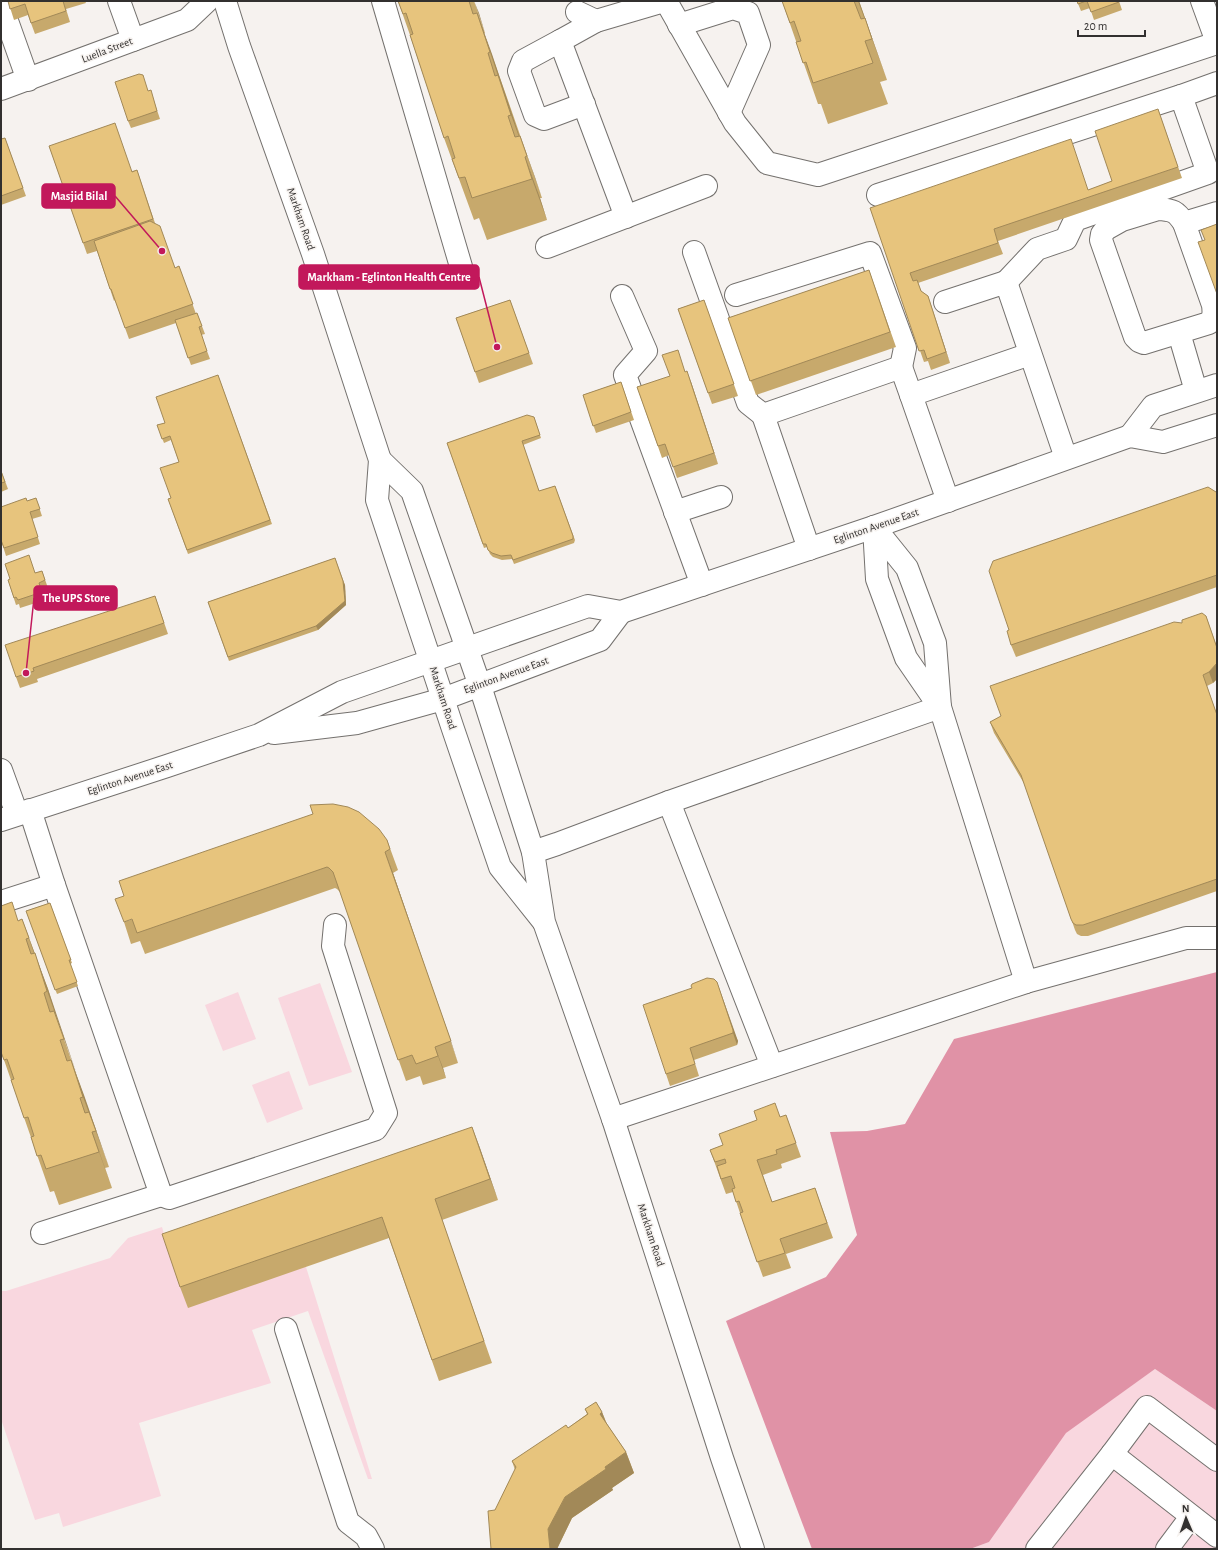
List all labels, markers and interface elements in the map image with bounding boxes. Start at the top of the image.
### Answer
scale bar [1078,12,1145,38]
text: 20 m [1084,20,1107,32]
street label: Luella Street [80,35,134,65]
callout: Masjid Bilal [42,184,115,208]
street label: Markham Road [285,186,317,252]
text: Masjid Bilal [51,190,107,203]
callout: Markham - Eglinton Health Centre [299,265,479,289]
text: Markham - Eglinton Health Centre [307,271,471,283]
street label: Eglinton Avenue East [832,506,920,546]
callout: The UPS Store [34,586,117,610]
text: The UPS Store [42,592,110,604]
street label: Eglinton Avenue East [462,654,550,695]
street label: Markham Road [428,665,458,731]
street label: Eglinton Avenue East [86,759,174,797]
street label: Markham Road [636,1202,666,1268]
north arrow [1166,1498,1206,1538]
text: N [1182,1503,1190,1514]

